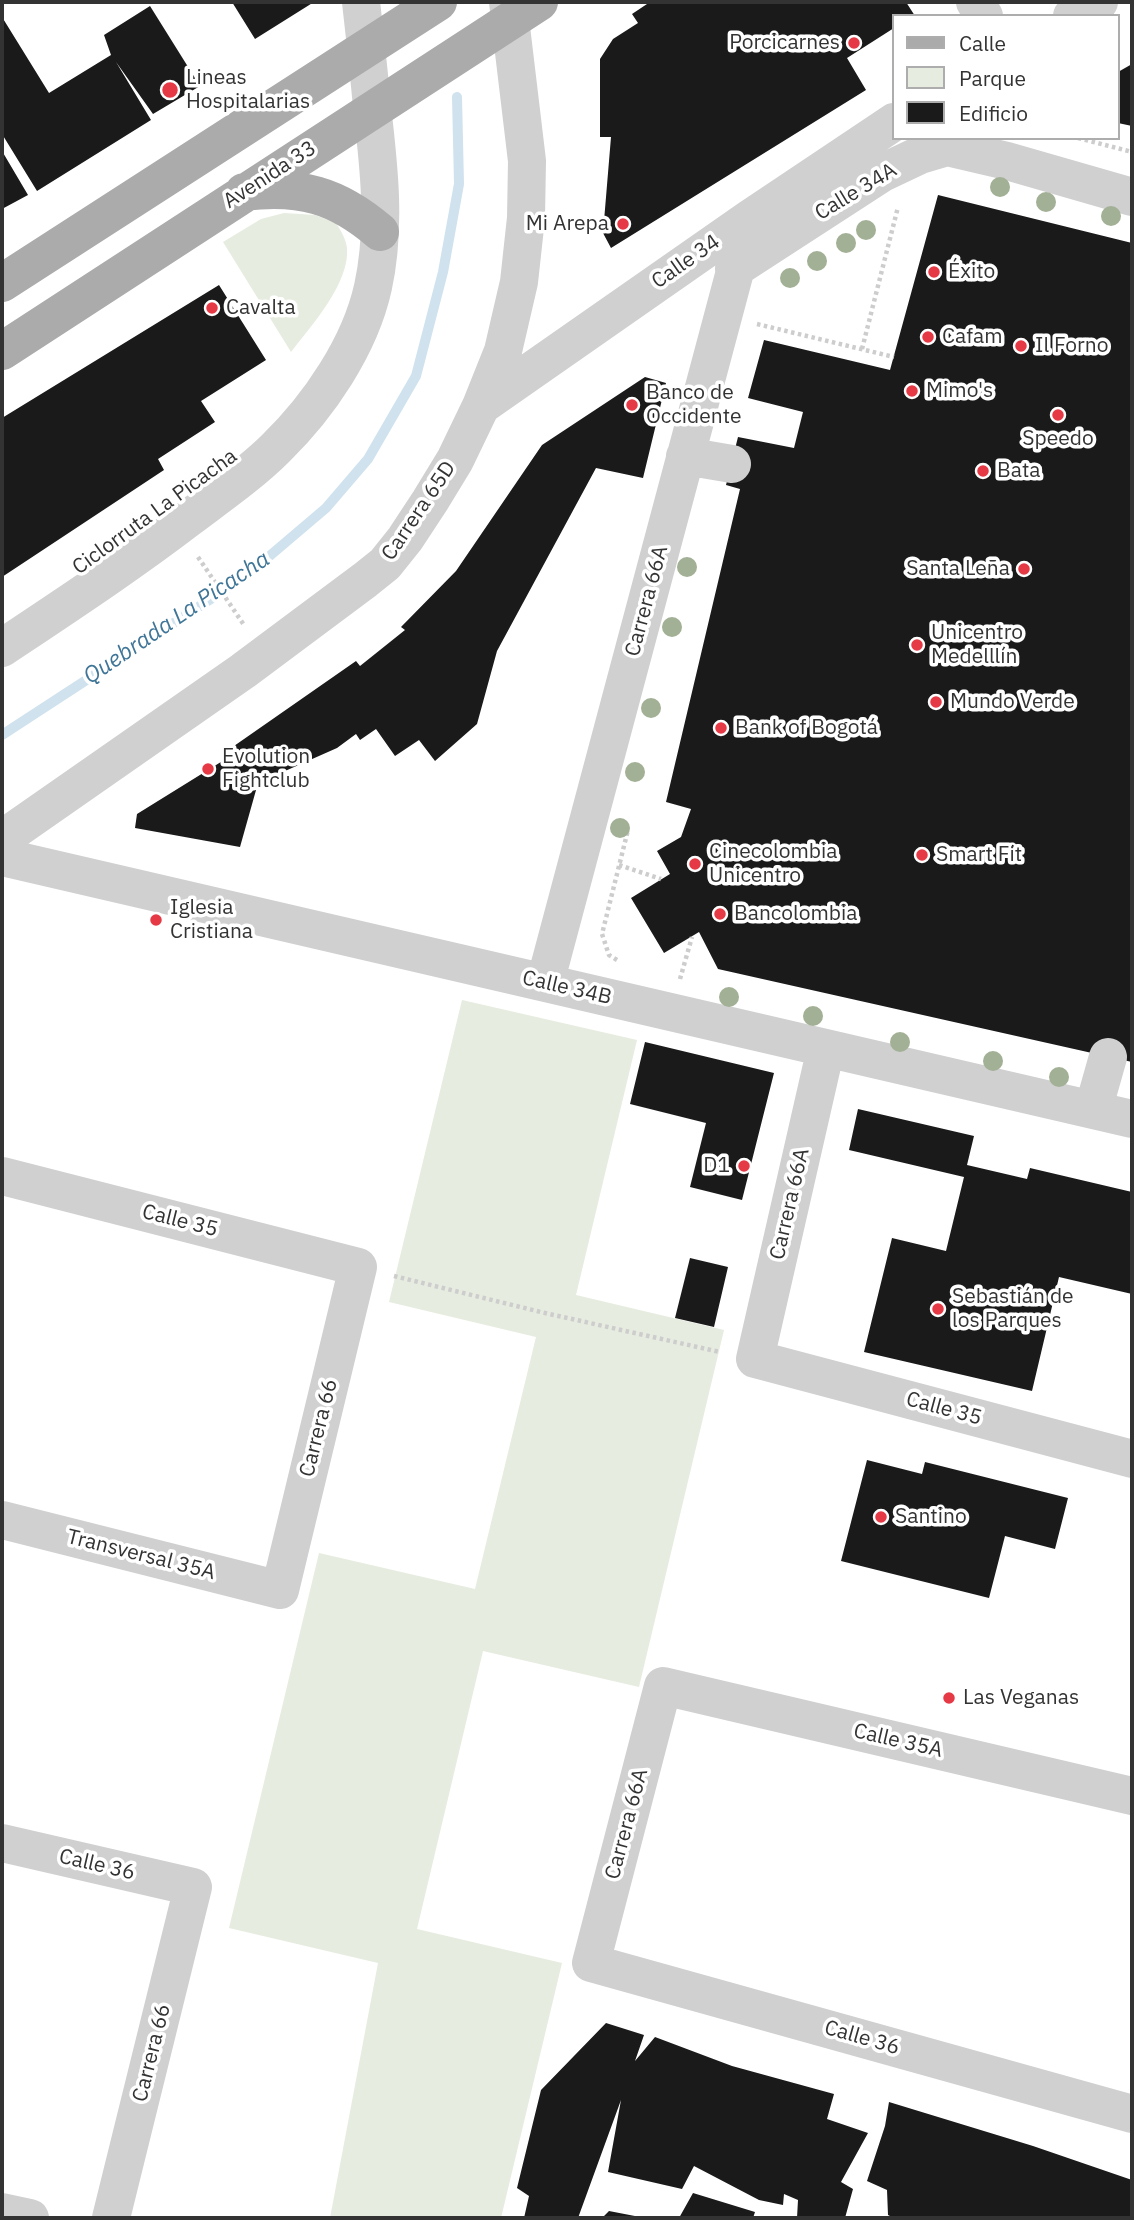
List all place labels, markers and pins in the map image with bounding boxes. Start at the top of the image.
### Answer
place label: Porcicarnes [729,30,840,56]
marker: Porcicarnes [846,35,862,51]
place label: Lineas Hospitalarias [186,65,310,115]
marker: Lineas Hospitalarias [160,80,180,100]
place label: Mi Arepa [526,211,609,237]
marker: Mi Arepa [615,216,631,232]
place label: Éxito [948,259,995,285]
marker: Éxito [926,264,942,280]
place label: Cavalta [226,295,296,321]
marker: Cavalta [204,300,220,316]
place label: Cafam [942,324,1003,350]
marker: Cafam [920,329,936,345]
place label: Il Forno [1035,333,1108,359]
marker: Il Forno [1013,338,1029,354]
place label: Mimo's [926,378,993,404]
place label: Banco de Occidente [646,380,742,430]
marker: Mimo's [904,383,920,399]
marker: Banco de Occidente [624,397,640,413]
marker: Speedo [1050,407,1066,423]
place label: Speedo [1022,426,1094,452]
place label: Bata [997,458,1041,484]
marker: Bata [975,463,991,479]
place label: Santa Leña [906,556,1010,582]
marker: Santa Leña [1016,561,1032,577]
place label: Unicentro Medelllín [931,620,1023,670]
marker: Unicentro Medelllín [909,637,925,653]
place label: Mundo Verde [950,689,1075,715]
marker: Mundo Verde [928,694,944,710]
place label: Bank of Bogotá [735,715,878,741]
marker: Bank of Bogotá [713,720,729,736]
place label: Evolution Fightclub [222,744,310,794]
marker: Evolution Fightclub [200,761,216,777]
place label: Cinecolombia Unicentro [709,839,837,889]
place label: Smart Fit [936,842,1022,868]
marker: Smart Fit [914,847,930,863]
marker: Cinecolombia Unicentro [687,856,703,872]
place label: Iglesia Cristiana [170,895,253,945]
place label: Bancolombia [734,901,858,927]
marker: Bancolombia [712,906,728,922]
marker: Iglesia Cristiana [148,912,164,928]
place label: D1 [703,1153,730,1179]
marker: D1 [736,1158,752,1174]
place label: Sebastián de los Parques [952,1284,1074,1334]
marker: Sebastián de los Parques [930,1301,946,1317]
place label: Santino [895,1504,967,1530]
marker: Santino [873,1509,889,1525]
place label: Las Veganas [963,1685,1079,1711]
marker: Las Veganas [941,1690,957,1706]

